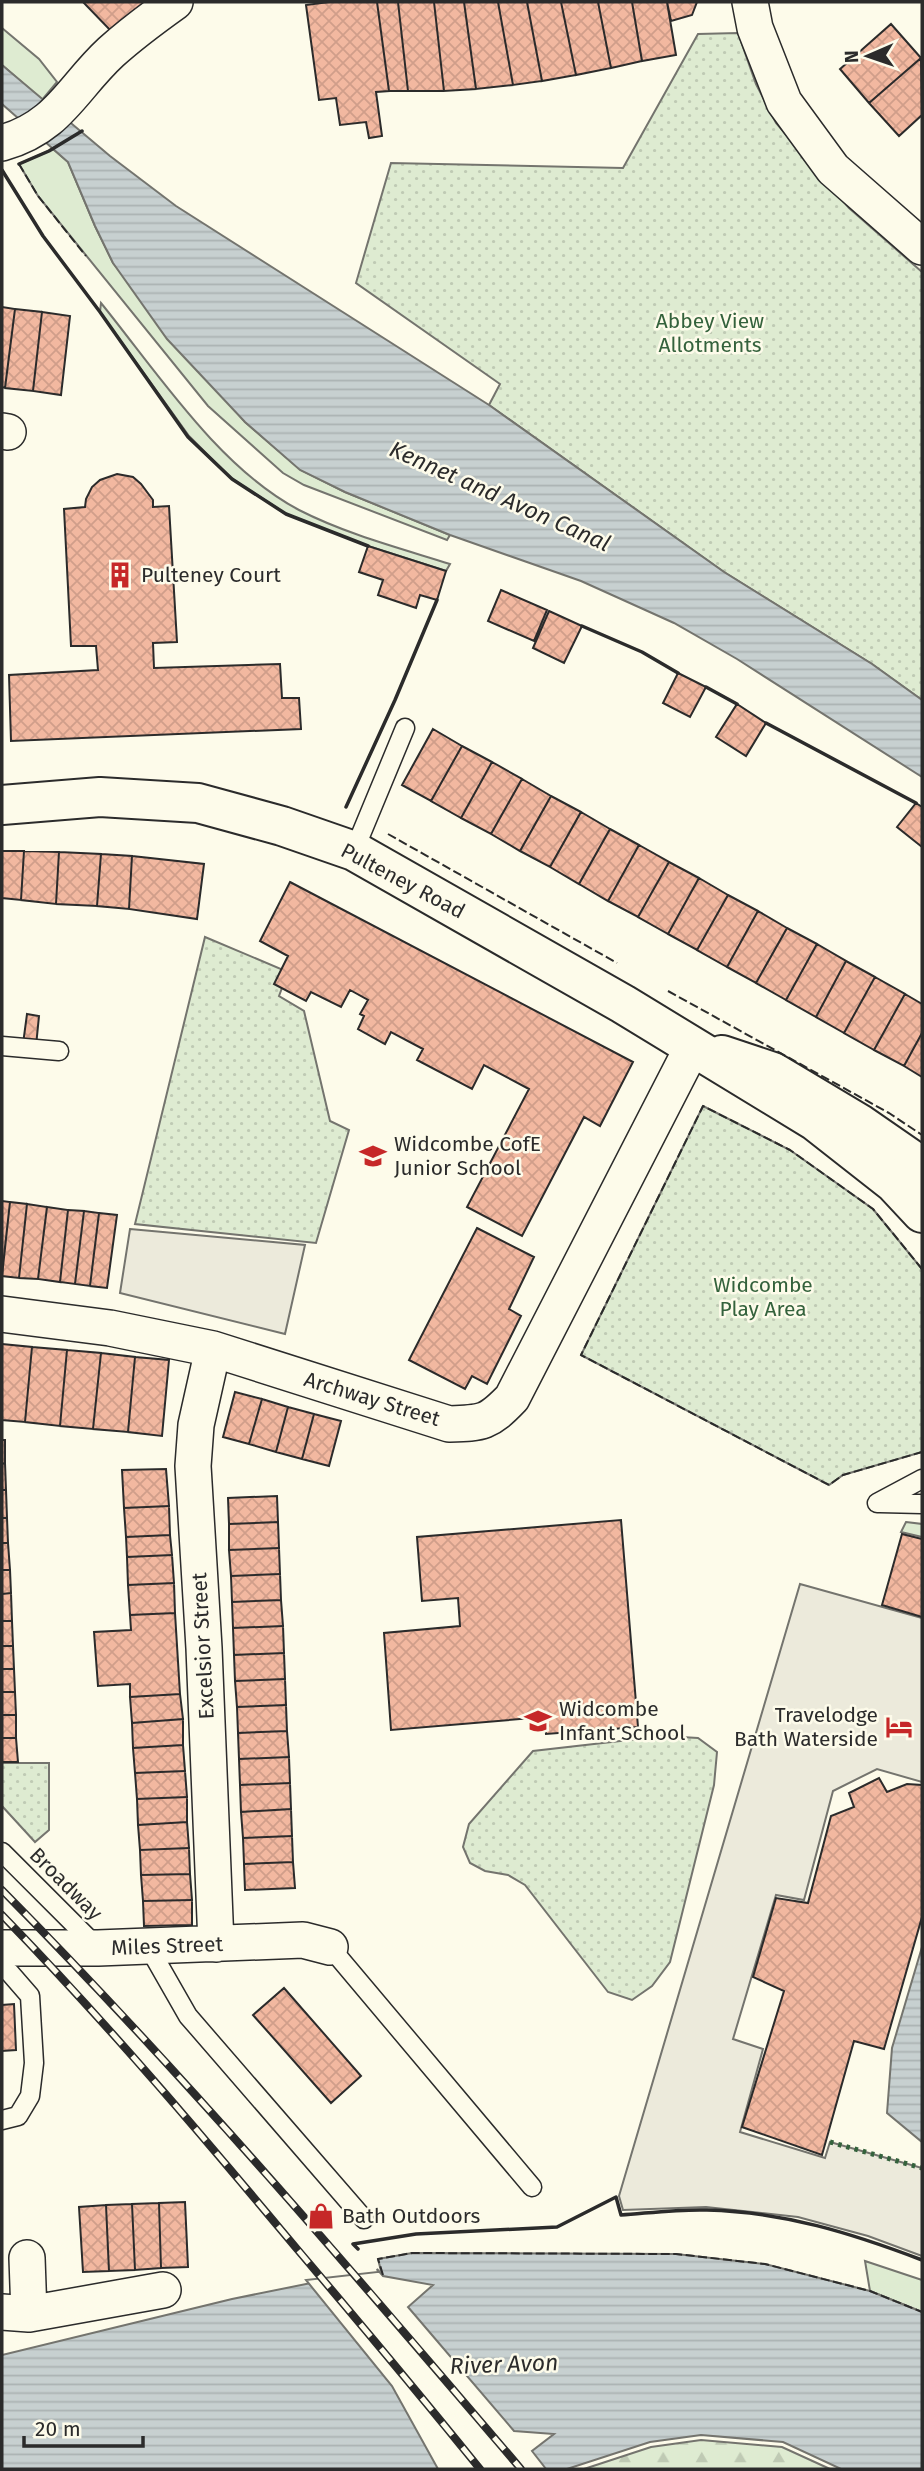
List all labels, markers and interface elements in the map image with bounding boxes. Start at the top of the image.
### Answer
north arrow [833,21,903,91]
text: N [840,50,863,63]
park label: Abbey View Allotments [656,308,764,358]
water label: Kennet and Avon Canal [385,435,615,557]
building icon: Pulteney Court [105,560,135,590]
place label: Pulteney Court [141,562,281,588]
street label: Pulteney Road [337,837,469,925]
place label: Widcombe CofE Junior School [394,1131,541,1181]
school or university icon: Widcombe CofE Junior School [358,1141,388,1171]
park label: Widcombe Play Area [713,1272,813,1322]
street label: Archway Street [301,1366,443,1432]
street label: Excelsior Street [186,1571,220,1720]
place label: Widcombe Infant School [559,1696,685,1746]
place label: Travelodge Bath Waterside [734,1702,878,1752]
school or university icon: Widcombe Infant School [523,1706,553,1736]
hotel icon: Travelodge Bath Waterside [884,1712,914,1742]
street label: Broadway [24,1842,108,1926]
street label: Miles Street [111,1931,224,1961]
shop icon: Bath Outdoors [306,2201,336,2231]
place label: Bath Outdoors [342,2203,481,2229]
water label: River Avon [449,2348,559,2380]
scale bar [24,2404,144,2448]
text: 20 m [35,2416,81,2442]

